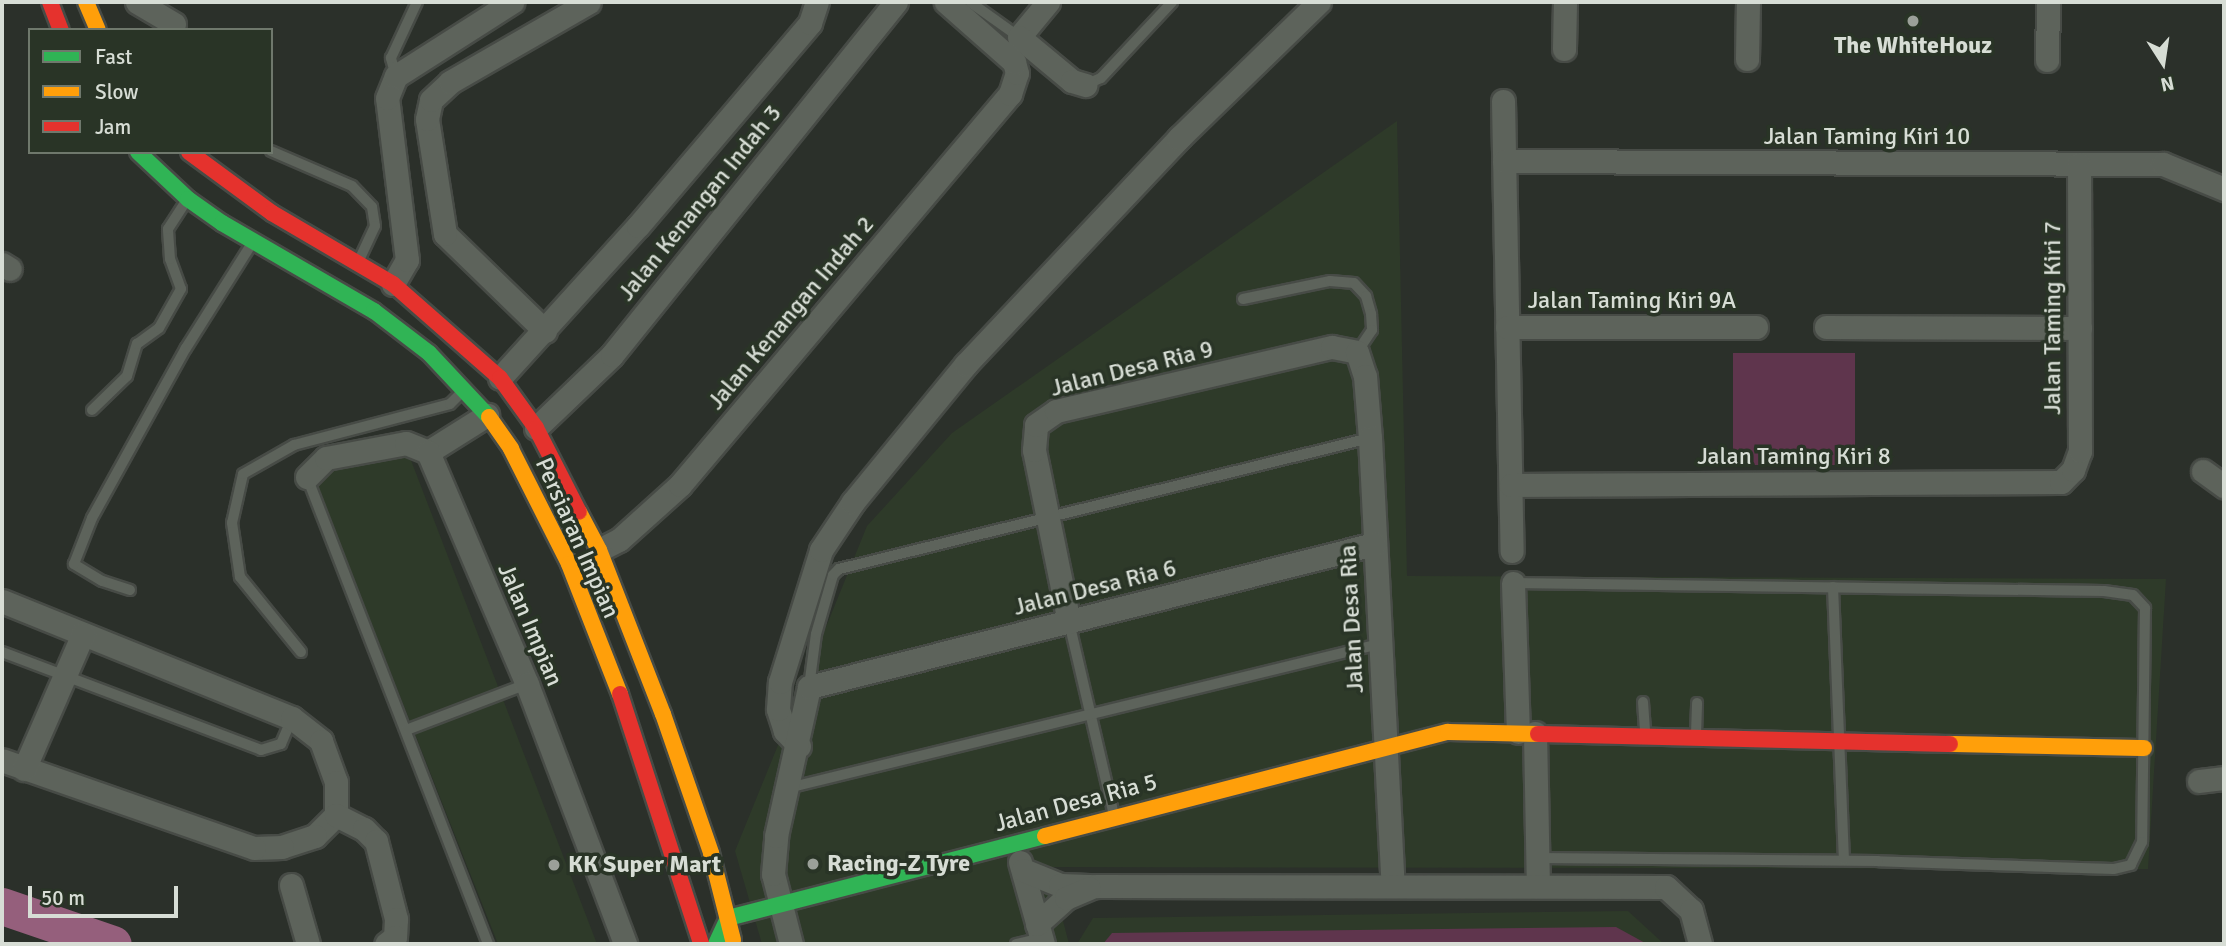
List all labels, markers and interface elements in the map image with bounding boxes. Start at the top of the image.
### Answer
marker: The WhiteHouz [1905,13,1921,29]
legend [28,28,273,154]
north arrow [2128,28,2198,98]
place label: The WhiteHouz [1834,32,1992,60]
text: Fast [95,44,132,70]
text: N [2158,70,2176,97]
text: Slow [95,79,139,105]
street label: Jalan Kenangan Indah 3 [612,99,788,307]
text: Jam [95,114,131,140]
street label: Jalan Taming Kiri 10 [1764,123,1970,151]
street label: Jalan Kenangan Indah 2 [702,210,880,416]
street label: Jalan Taming Kiri 7 [2039,221,2067,415]
street label: Jalan Taming Kiri 9A [1528,287,1736,315]
street label: Jalan Desa Ria 9 [1048,335,1216,403]
street label: Jalan Taming Kiri 8 [1697,443,1891,471]
street label: Persiaran Impian [529,453,625,623]
street label: Jalan Desa Ria [1334,544,1370,694]
street label: Jalan Desa Ria 6 [1011,554,1179,622]
street label: Jalan Impian [491,559,569,691]
street label: Jalan Desa Ria 5 [992,768,1160,838]
place label: Racing-Z Tyre [827,850,970,878]
place label: KK Super Mart [568,851,721,879]
marker: Racing-Z Tyre [805,856,821,872]
marker: KK Super Mart [546,857,562,873]
scale bar [32,872,182,916]
text: 50 m [41,885,85,911]

